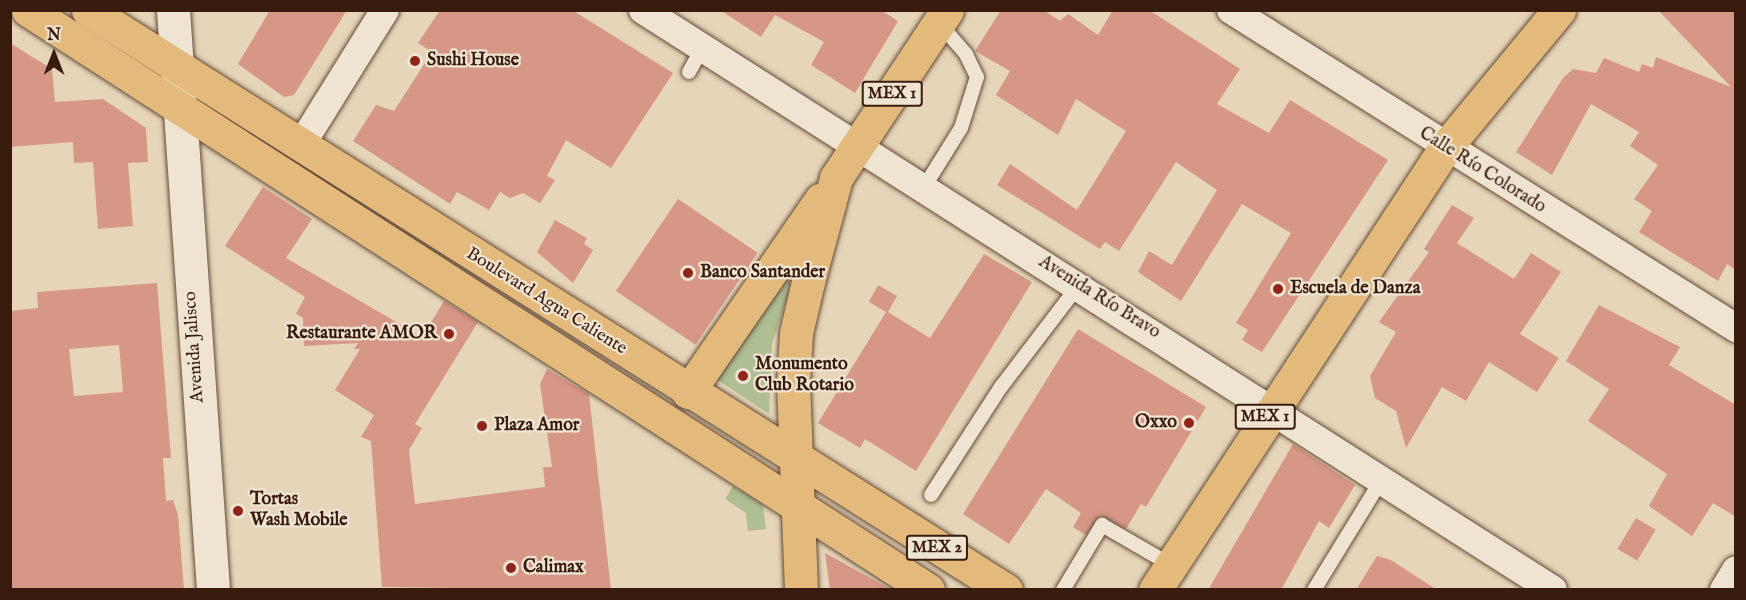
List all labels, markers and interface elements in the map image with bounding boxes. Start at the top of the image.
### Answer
north arrow [24,24,84,84]
text: N [47,26,61,46]
place label: Sushi House [427,50,519,72]
marker: Sushi House [408,54,422,68]
road number: MEX 1 [860,81,924,107]
street label: Calle Río Colorado [1415,123,1549,219]
street label: Boulevard Agua Caliente [462,244,630,360]
street label: Avenida Río Bravo [1034,252,1164,344]
place label: Banco Santander [700,262,825,284]
marker: Banco Santander [681,266,695,280]
place label: Escuela de Danza [1290,278,1420,300]
marker: Escuela de Danza [1271,282,1285,296]
street label: Avenida Jalisco [180,291,210,403]
place label: Restaurante AMOR [286,323,437,345]
marker: Restaurante AMOR [442,327,456,341]
place label: Monumento Club Rotario [755,355,854,398]
marker: Monumento Club Rotario [736,369,750,383]
road number: MEX 1 [1234,404,1296,430]
place label: Oxxo [1135,412,1177,434]
place label: Plaza Amor [494,415,579,437]
marker: Oxxo [1182,416,1196,430]
marker: Plaza Amor [475,419,489,433]
place label: Tortas Wash Mobile [250,490,348,532]
marker: Tortas Wash Mobile [231,504,245,518]
road number: MEX 2 [906,535,968,561]
place label: Calimax [523,557,584,579]
marker: Calimax [504,561,518,575]

